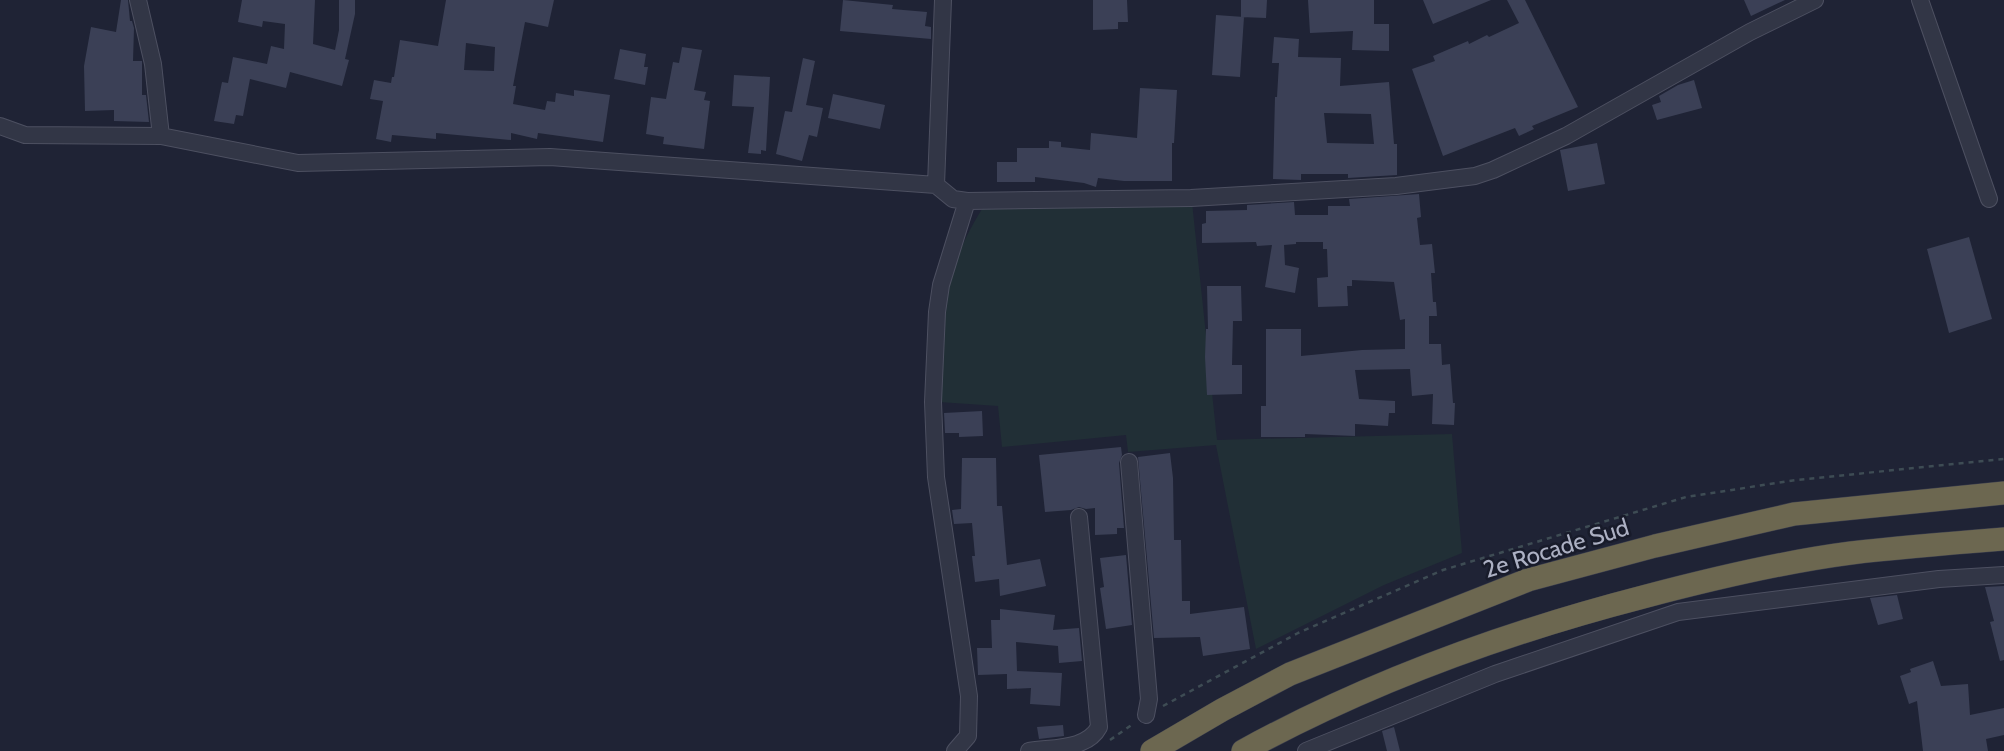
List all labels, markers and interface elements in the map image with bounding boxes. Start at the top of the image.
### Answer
street label: 2e Rocade Sud [1480,512,1632,584]

